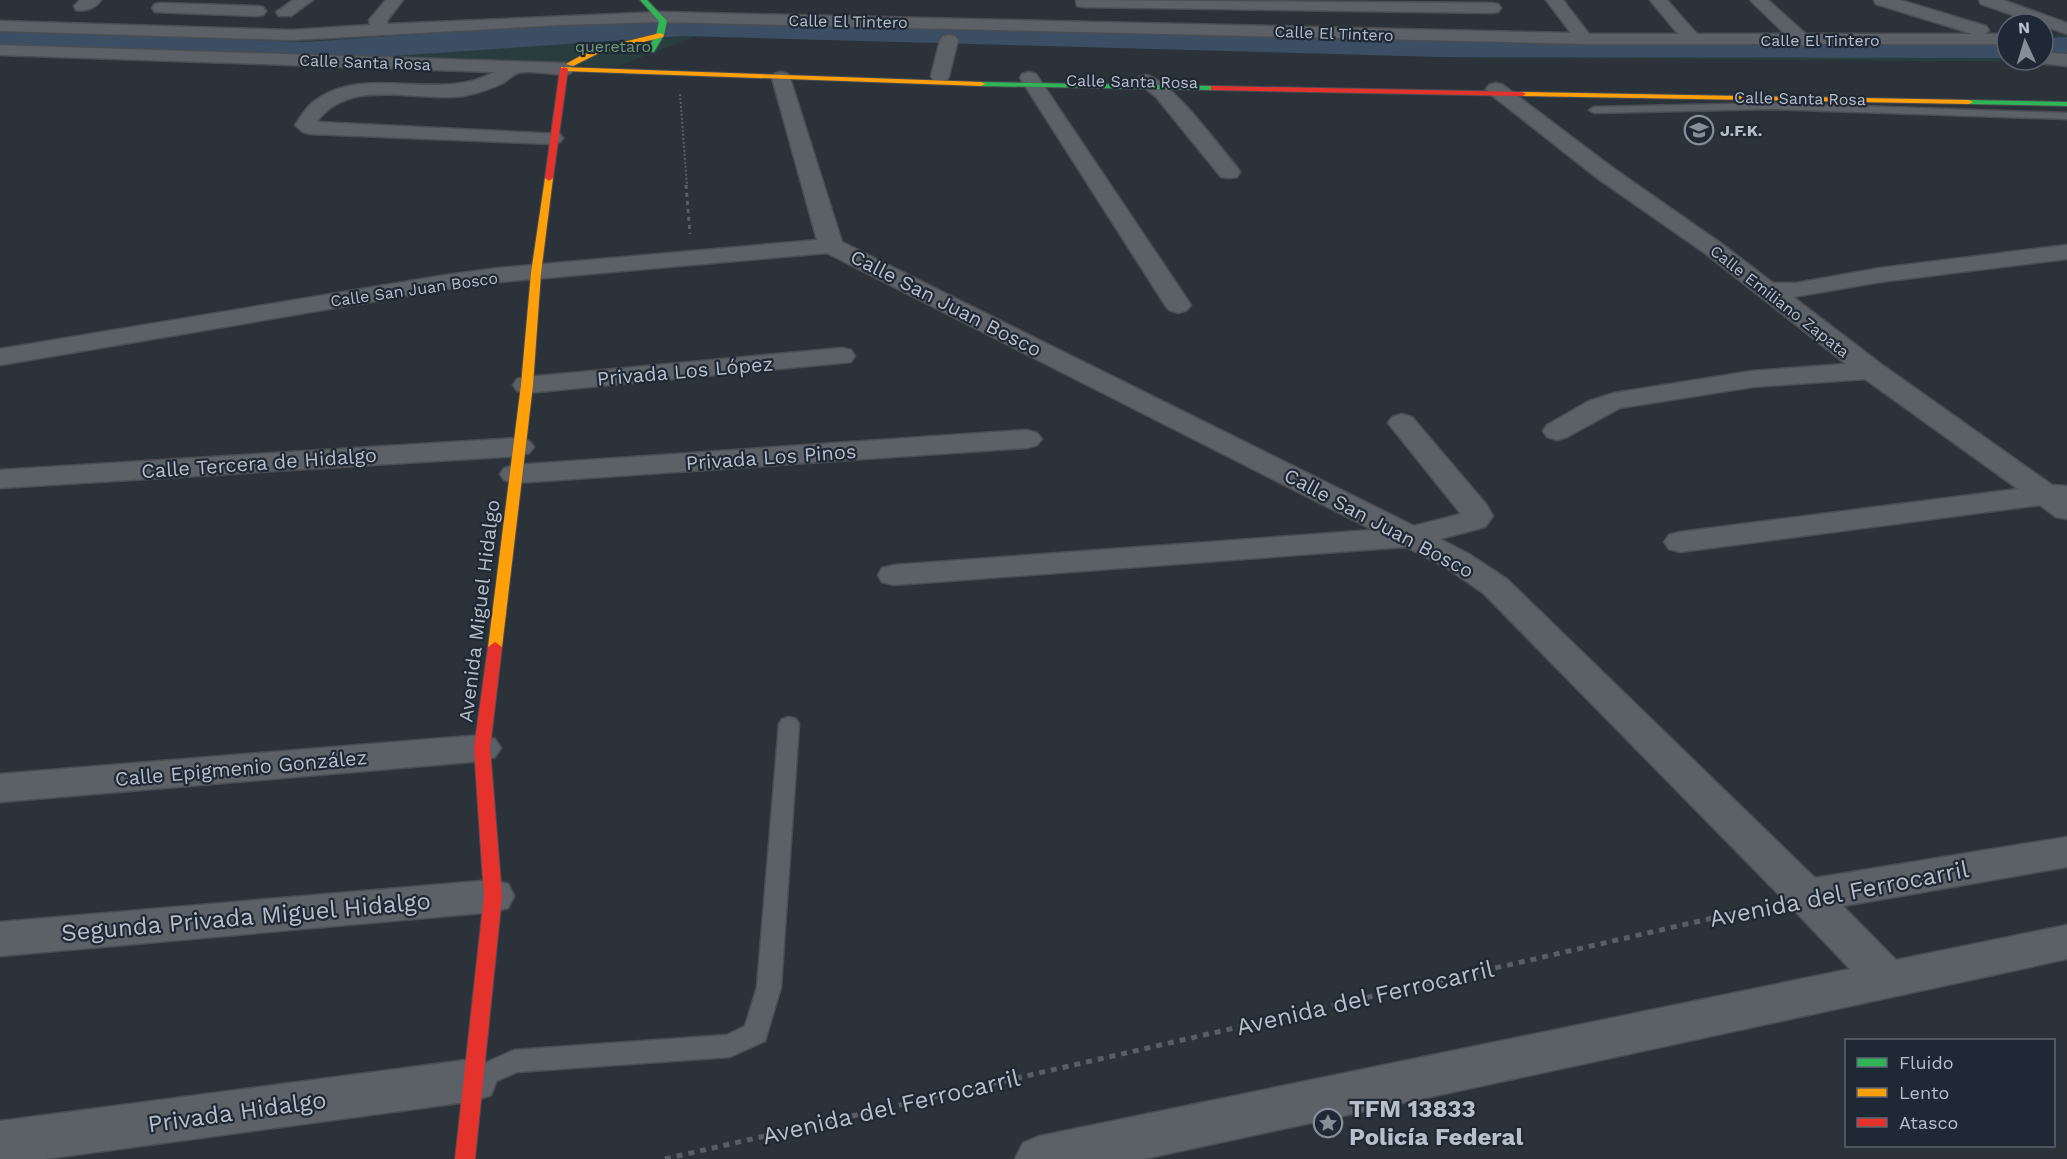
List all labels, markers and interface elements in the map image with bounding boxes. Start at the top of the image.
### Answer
street label: Calle El Tintero [788,11,908,32]
north arrow [1995,12,2055,72]
text: N [2017,18,2031,37]
street label: Calle El Tintero [1274,22,1394,45]
street label: Calle El Tintero [1760,31,1880,50]
park label: queretaro [575,37,651,56]
street label: Calle Santa Rosa [299,51,431,74]
street label: Calle Santa Rosa [1066,71,1198,92]
street label: Calle Santa Rosa [1734,88,1866,109]
school or university icon: J.F.K. [1683,114,1715,146]
place label: J.F.K. [1720,121,1762,140]
street label: Calle Emiliano Zapata [1706,241,1853,362]
street label: Calle San Juan Bosco [847,244,1045,362]
street label: Calle San Juan Bosco [329,268,499,311]
street label: Privada Los López [596,351,774,391]
street label: Privada Los Pinos [685,439,857,475]
street label: Calle Tercera de Hidalgo [140,443,378,483]
street label: Calle San Juan Bosco [1280,463,1478,583]
street label: Avenida Miguel Hidalgo [453,498,505,724]
street label: Calle Epigmenio González [114,745,368,791]
street label: Avenida del Ferrocarril [1707,855,1972,933]
street label: Segunda Privada Miguel Hidalgo [60,887,432,947]
street label: Avenida del Ferrocarril [1233,955,1497,1041]
legend [1845,1039,2055,1147]
text: Fluido [1899,1052,1953,1073]
street label: Avenida del Ferrocarril [759,1064,1023,1150]
text: Lento [1899,1082,1949,1103]
street label: Privada Hidalgo [146,1086,328,1138]
place label: TFM 13833 Policía Federal [1349,1095,1523,1151]
place icon: TFM 13833 Policía Federal [1312,1107,1344,1139]
text: Atasco [1899,1112,1958,1133]

